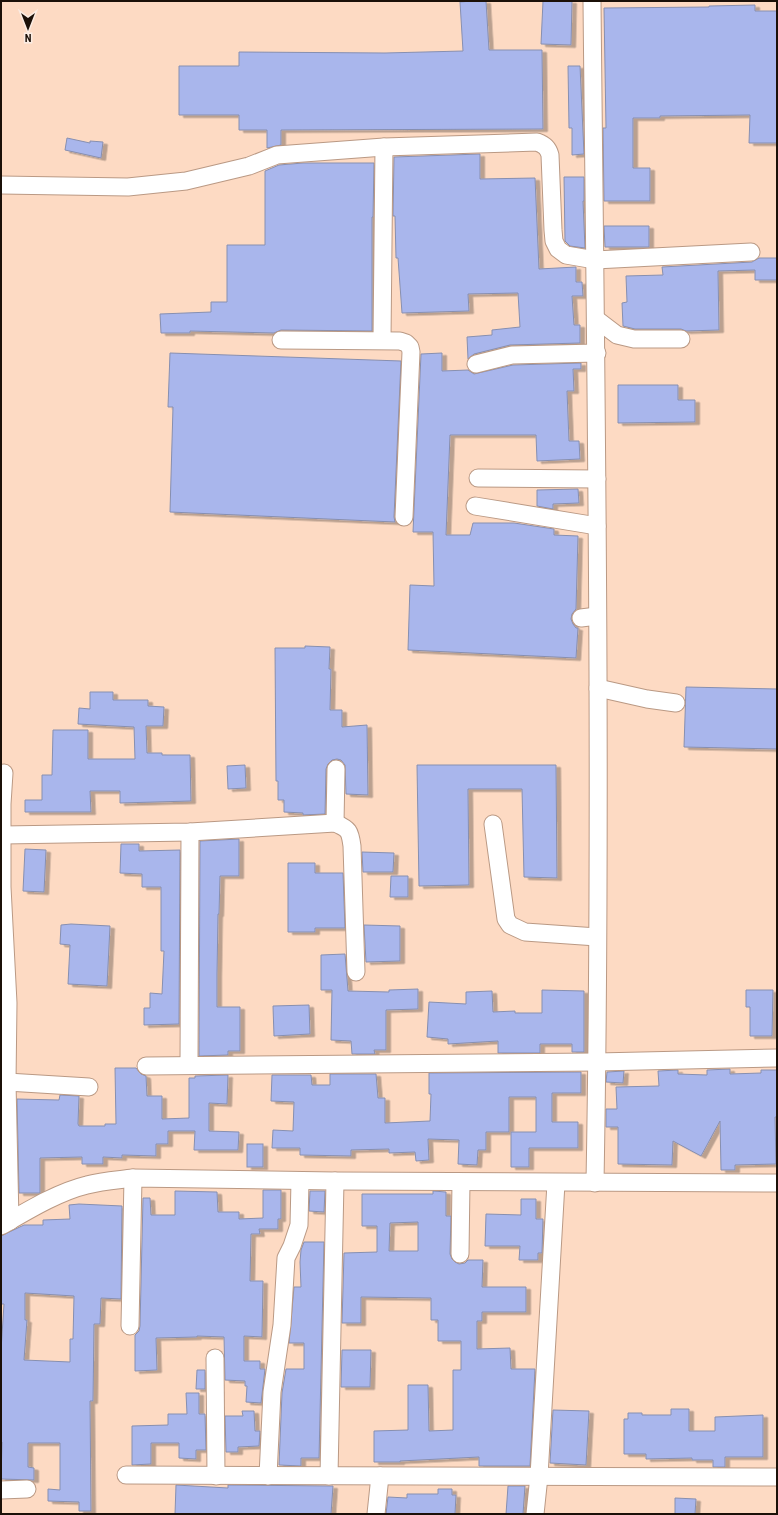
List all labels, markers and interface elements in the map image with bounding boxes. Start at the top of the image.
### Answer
north arrow [8,8,48,48]
text: N [24,31,31,44]

